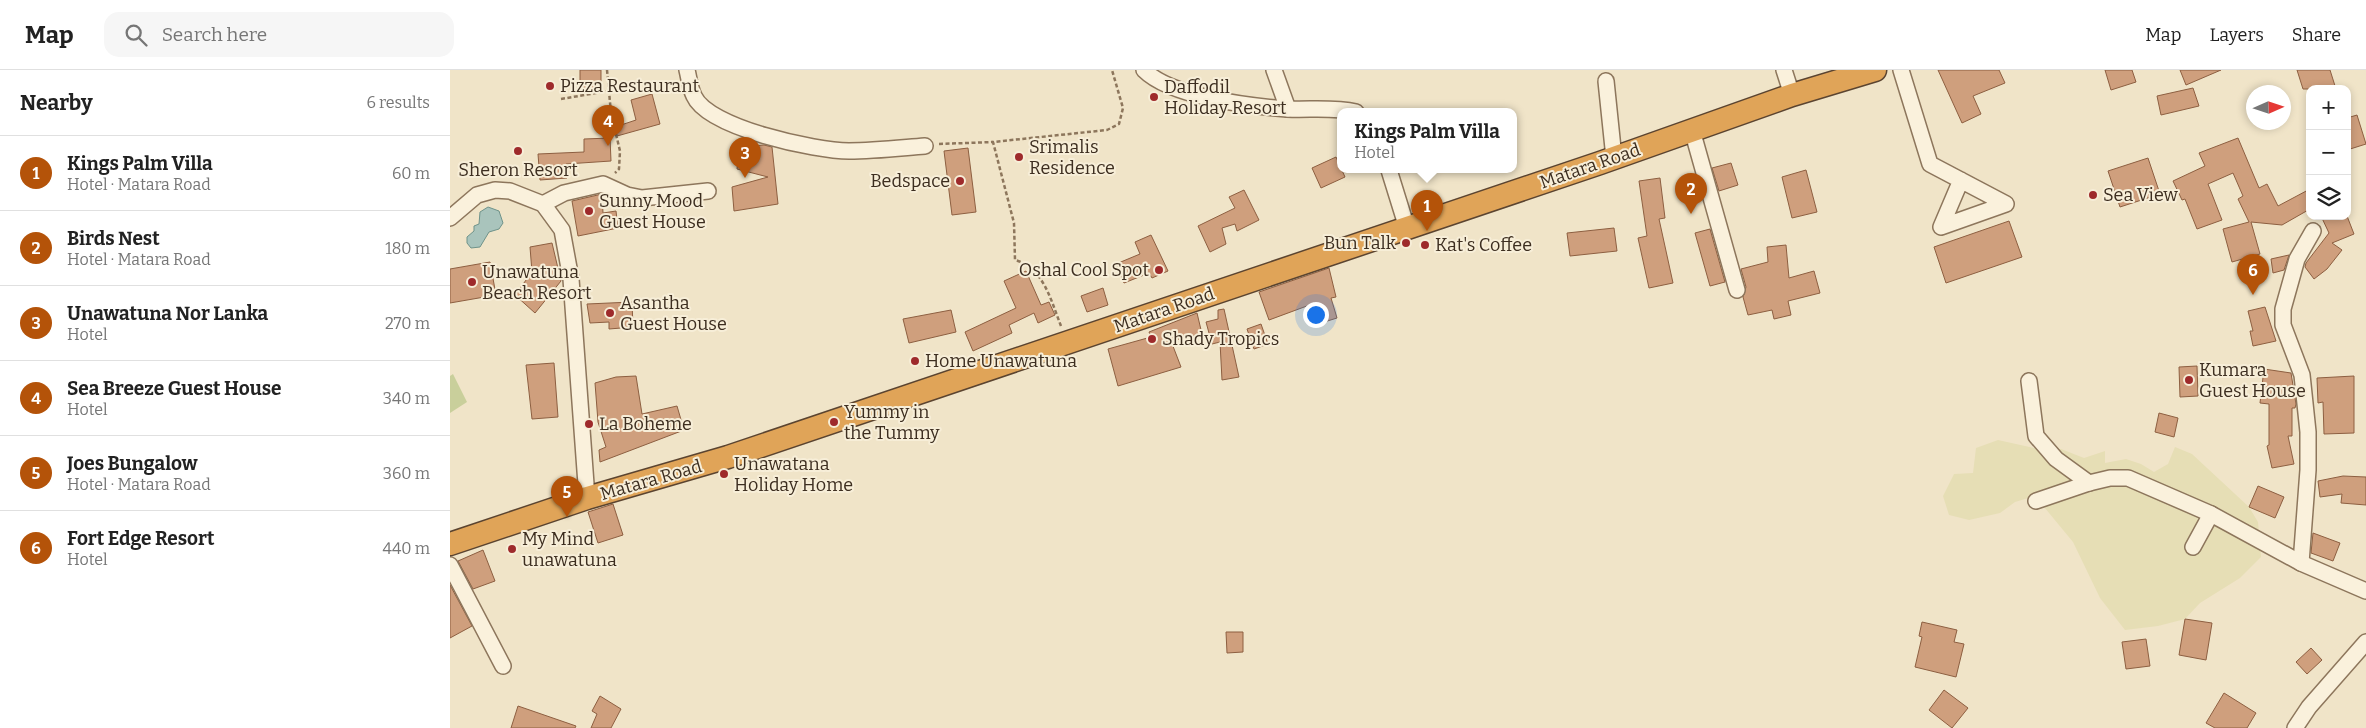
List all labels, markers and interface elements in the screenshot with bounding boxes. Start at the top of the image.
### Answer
search box [104,12,454,57]
text: Map [25,21,74,49]
icon: search [122,21,150,49]
text: Search here [162,23,267,46]
text: Map [2145,24,2181,46]
text: Layers [2209,24,2264,46]
text: Share [2292,24,2341,46]
place label: Pizza Restaurant [560,75,700,97]
place label: Daffodil Holiday Resort [1164,76,1287,119]
marker: Pizza Restaurant [544,80,556,92]
north arrow [2246,85,2291,130]
map controls [2306,85,2351,220]
button: + [2306,85,2351,130]
text: Nearby [20,90,93,116]
marker: Daffodil Holiday Resort [1148,91,1160,103]
text: 6 results [367,93,430,112]
pin: 4 [592,105,624,146]
popup [1337,108,1517,173]
text: Kings Palm Villa [1354,120,1500,143]
button: − [2306,130,2351,175]
place label: Srimalis Residence [1029,136,1115,179]
pin: 3 [729,137,761,178]
street label: Matara Road [1537,138,1643,193]
text: Hotel [1354,143,1395,162]
marker: Sheron Resort [512,145,524,157]
marker: Srimalis Residence [1013,151,1025,163]
text: Kings Palm Villa [67,152,213,175]
place label: Sheron Resort [458,159,578,181]
text: 1 [33,164,39,183]
text: 60 m [392,164,430,183]
place label: Bedspace [870,170,950,192]
pin: 2 [1675,173,1707,214]
text: Hotel · Matara Road [67,175,211,194]
marker: Bedspace [954,175,966,187]
button: layers [2306,175,2351,220]
place label: Sea View [2103,184,2178,206]
marker: Sea View [2087,189,2099,201]
place label: Sunny Mood Guest House [599,190,706,233]
pin: 1 [1411,190,1443,231]
marker: Sunny Mood Guest House [583,205,595,217]
text: Birds Nest [67,227,160,250]
place label: Bun Talk [1324,232,1397,254]
place label: Kat's Coffee [1435,234,1532,256]
marker: Bun Talk [1400,237,1412,249]
text: 2 [31,239,41,258]
text: 180 m [385,239,430,258]
marker: Kat's Coffee [1419,239,1431,251]
text: Hotel · Matara Road [67,250,211,269]
pin: 6 [2237,254,2269,295]
place label: Oshal Cool Spot [1019,259,1149,281]
place label: Unawatuna Beach Resort [482,261,592,304]
marker: Oshal Cool Spot [1153,264,1165,276]
marker: Unawatuna Beach Resort [466,276,478,288]
street label: Matara Road [1111,282,1217,337]
place label: Asantha Guest House [620,292,727,335]
text: Unawatuna Nor Lanka [67,302,268,325]
your location [1303,302,1329,328]
marker: Asantha Guest House [604,307,616,319]
text: 3 [31,314,41,333]
text: 270 m [385,314,430,333]
text: Hotel [67,325,108,344]
place label: Shady Tropics [1162,328,1279,350]
marker: Shady Tropics [1146,333,1158,345]
place label: Home Unawatuna [925,350,1077,372]
marker: Home Unawatuna [909,355,921,367]
place label: Kumara Guest House [2199,359,2306,402]
marker: Kumara Guest House [2183,374,2195,386]
text: Sea Breeze Guest House [67,377,282,400]
text: 4 [31,389,41,408]
text: 340 m [383,389,430,408]
text: Hotel [67,400,108,419]
place label: Yummy in the Tummy [844,401,940,444]
place label: La Boheme [599,413,692,435]
marker: Yummy in the Tummy [828,416,840,428]
marker: La Boheme [583,418,595,430]
text: Joes Bungalow [67,452,198,475]
place label: Unawatana Holiday Home [734,453,853,496]
street label: Matara Road [598,455,705,505]
text: 5 [32,464,40,483]
text: 360 m [383,464,430,483]
marker: Unawatana Holiday Home [718,468,730,480]
text: Hotel · Matara Road [67,475,211,494]
pin: 5 [551,476,583,517]
text: Fort Edge Resort [67,527,214,550]
place label: My Mind unawatuna [522,528,617,571]
text: 6 [31,539,41,558]
text: 440 m [383,539,430,558]
marker: My Mind unawatuna [506,543,518,555]
text: Hotel [67,550,108,569]

